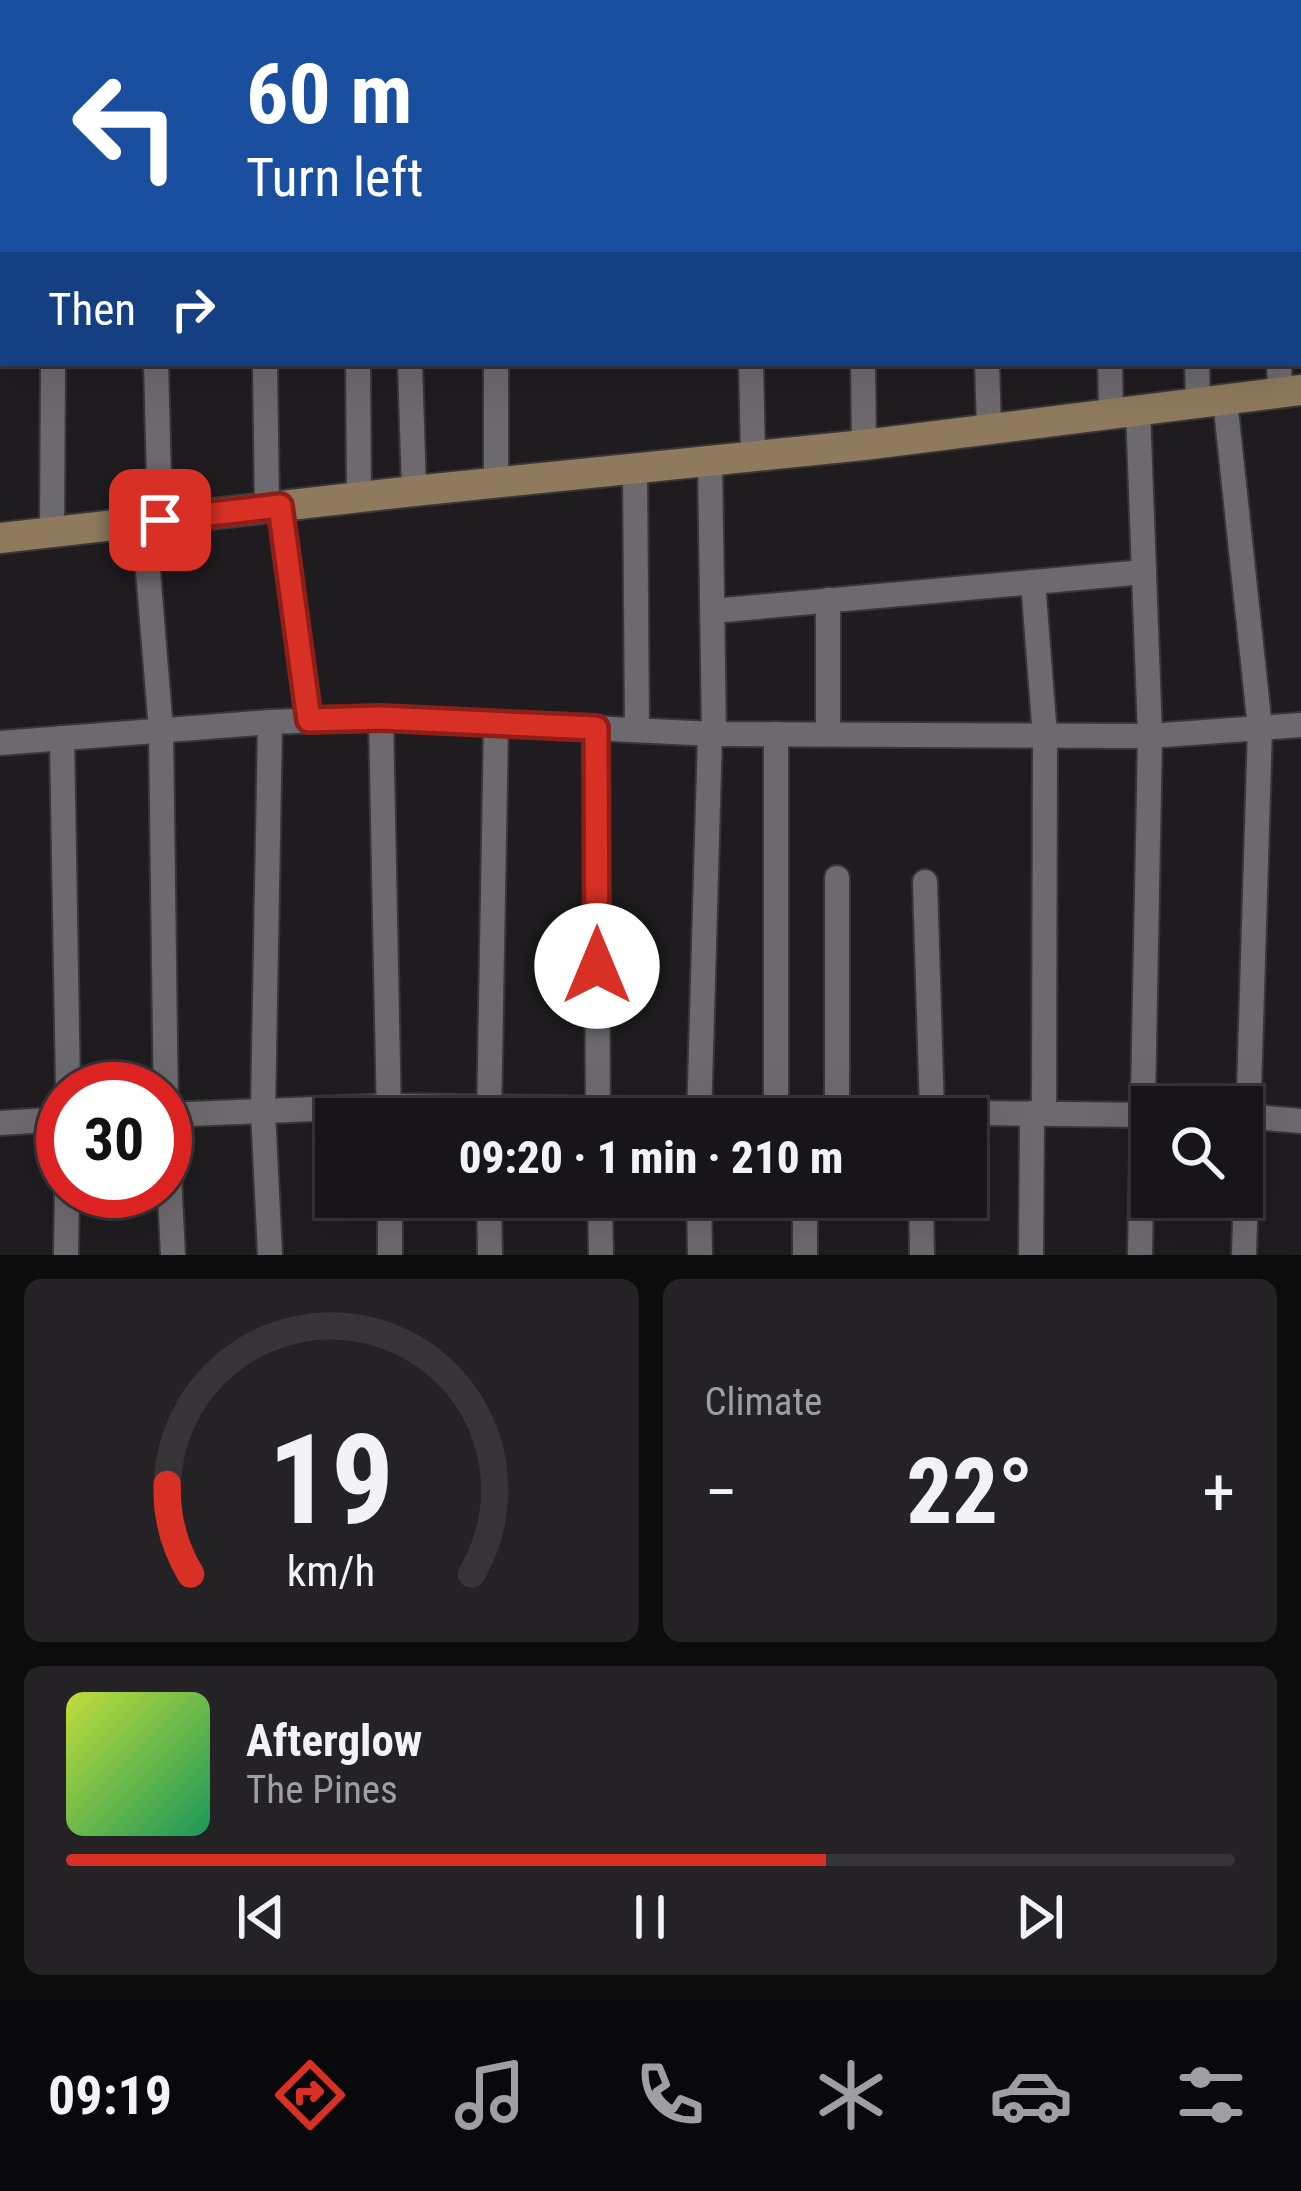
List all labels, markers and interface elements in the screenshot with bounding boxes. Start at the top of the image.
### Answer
text: 60 m [246,45,413,144]
icon: left [48,48,204,204]
text: Turn left [246,146,423,209]
icon: right [160,276,226,342]
text: Then [48,283,136,336]
pin [109,469,211,571]
icon: arrive [127,487,193,553]
position arrow [534,903,660,1029]
speed limit sign: 30 [36,1062,192,1218]
map controls [1131,1086,1263,1218]
button: search [1131,1086,1263,1218]
text: 09:20 · 1 min · 210 m [459,1131,843,1184]
text: Climate [705,1379,822,1425]
text: 19 [268,1407,394,1553]
text: 22° [906,1440,1033,1545]
text: − [705,1454,738,1531]
text: + [1202,1454,1235,1531]
text: km/h [287,1545,375,1595]
text: Afterglow [246,1714,422,1767]
text: The Pines [246,1767,398,1813]
icon: previous [228,1884,294,1950]
icon: pause [617,1884,683,1950]
icon: next [1007,1884,1073,1950]
icon: directions [268,2053,352,2137]
icon: music [448,2053,532,2137]
icon: phone [628,2053,712,2137]
icon: climate [809,2053,893,2137]
icon: car [989,2053,1073,2137]
icon: filters [1169,2053,1253,2137]
text: 09:19 [48,2064,172,2127]

